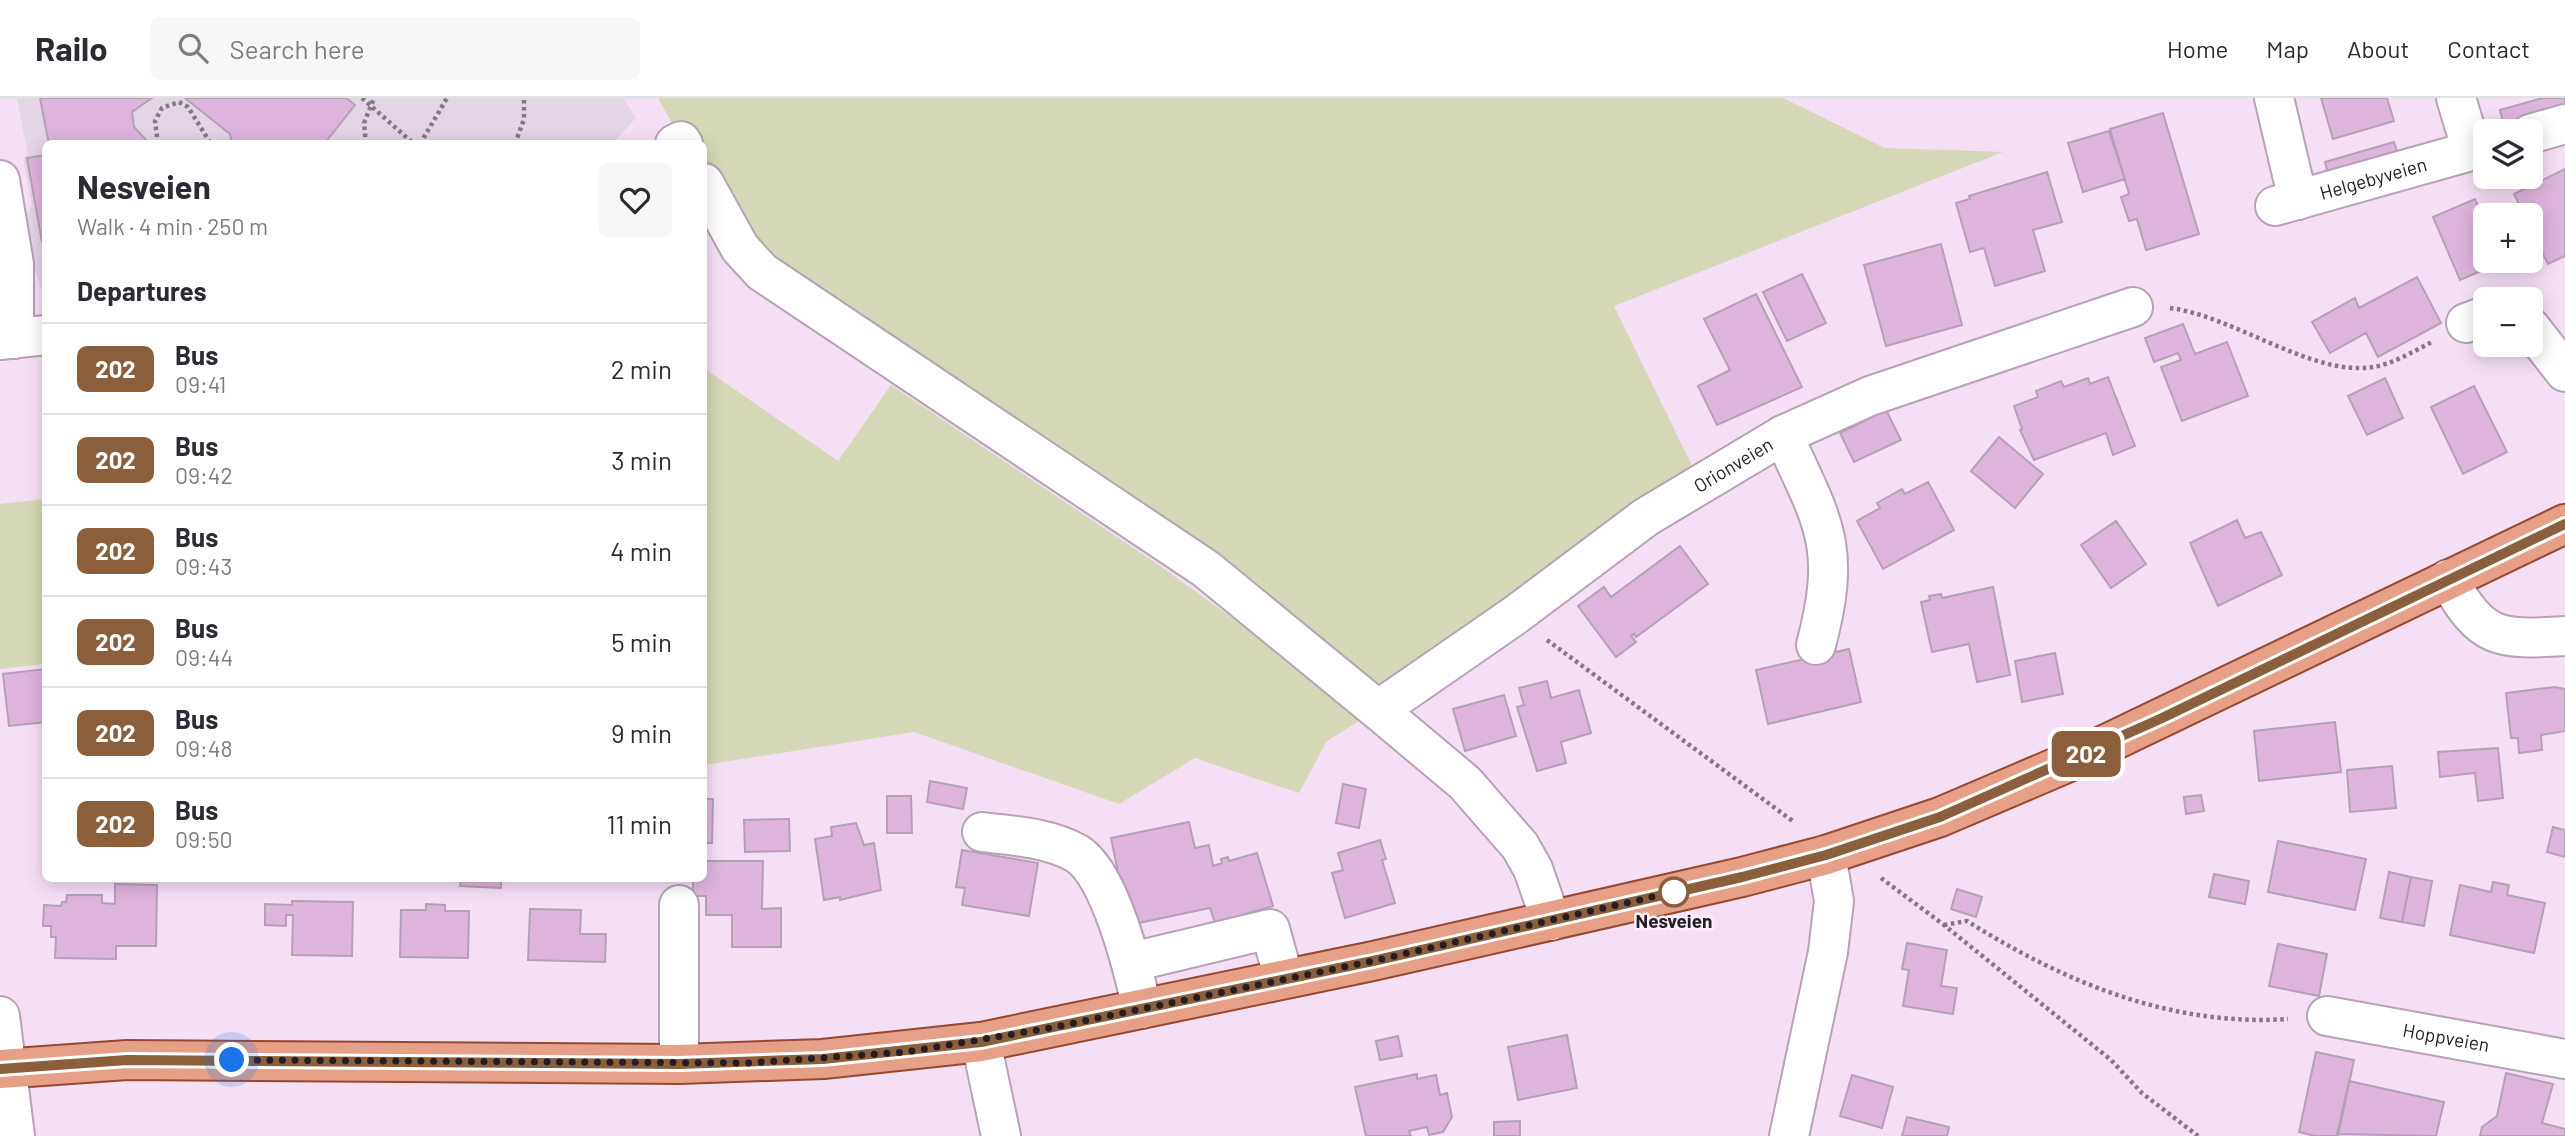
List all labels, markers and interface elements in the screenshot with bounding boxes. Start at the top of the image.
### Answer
search box [150,17,640,80]
text: Railo [35,28,108,68]
icon: search [174,29,212,67]
text: Search here [230,33,365,64]
text: Home [2167,34,2228,63]
text: Map [2266,34,2309,63]
text: About [2347,34,2409,63]
text: Contact [2447,34,2530,63]
map controls [2473,119,2543,357]
button: layers [2473,119,2543,189]
street label: Helgebyveien [2317,152,2429,204]
button: heart [598,163,672,237]
text: Nesveien [77,166,211,206]
button: + [2473,203,2543,273]
text: Walk · 4 min · 250 m [77,212,268,240]
text: Departures [77,275,207,306]
button: − [2473,287,2543,357]
text: Bus [175,339,218,370]
text: 2 min [611,353,672,384]
text: 202 [95,354,136,383]
text: 09:41 [175,370,226,398]
text: Bus [175,430,218,461]
street label: Orionveien [1689,432,1777,497]
text: 3 min [611,444,672,475]
text: 202 [95,445,136,474]
text: 09:42 [175,461,233,489]
text: Bus [175,521,218,552]
text: 4 min [610,535,672,566]
text: 202 [95,536,136,565]
text: 09:43 [175,552,232,580]
text: Bus [175,612,218,643]
text: 5 min [611,626,672,657]
text: 202 [95,627,136,656]
text: 09:44 [175,643,233,671]
text: Bus [175,703,218,734]
text: 9 min [611,717,672,748]
text: 202 [95,718,136,747]
line badge: 202 [2046,731,2126,777]
text: 09:48 [175,734,232,762]
text: 202 [2066,739,2106,768]
text: Bus [175,794,218,825]
text: 11 min [606,808,672,839]
text: 202 [95,809,136,838]
text: 09:50 [175,825,233,853]
marker: Nesveien [1659,877,1689,907]
place label: Nesveien [1636,909,1712,932]
street label: Hoppveien [2401,1018,2491,1056]
your location [214,1042,249,1077]

